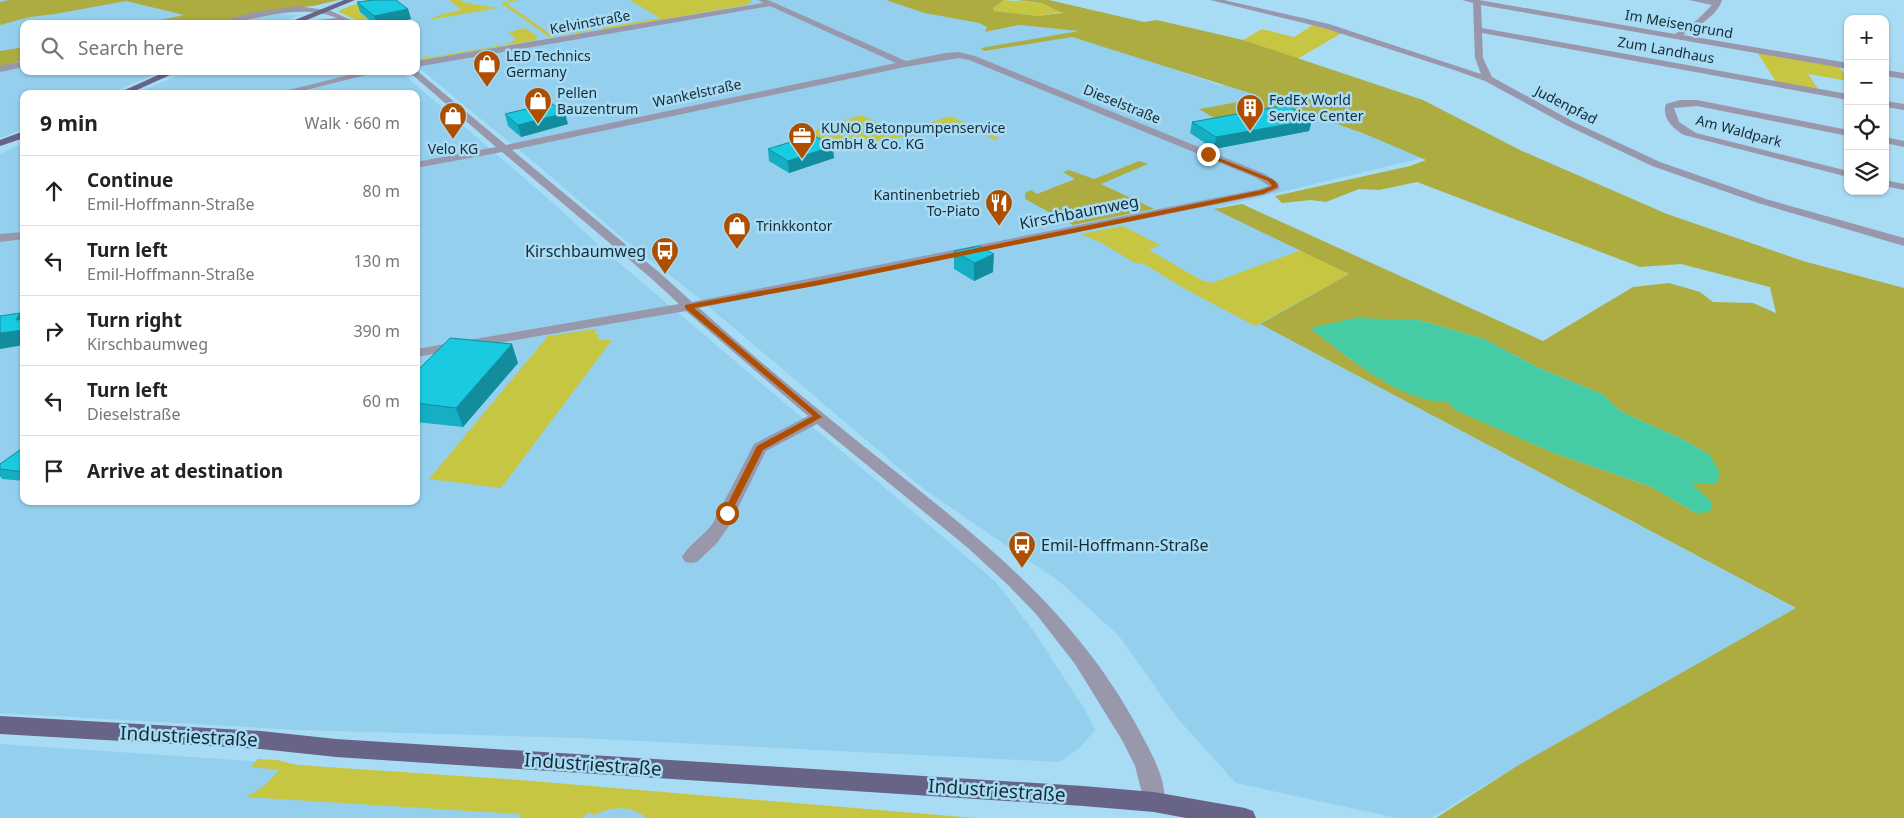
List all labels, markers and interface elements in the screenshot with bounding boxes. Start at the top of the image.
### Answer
street label: Kelvinstraße [548,5,632,38]
street label: Im Meisengrund [1624,5,1735,42]
map controls [1844,15,1889,195]
button: + [1844,15,1889,60]
search box [20,20,420,75]
street label: Zum Landhaus [1616,32,1716,67]
icon: search [38,34,66,62]
text: Search here [78,35,184,61]
place label: LED Technics Germany [506,46,591,81]
shop icon: LED Technics Germany [472,49,502,88]
button: − [1844,60,1889,105]
street label: Wankelstraße [651,74,743,111]
street label: Dieselstraße [1081,79,1164,128]
street label: Judenpfad [1530,80,1601,128]
place label: Pellen Bauzentrum [557,83,638,118]
shop icon: Pellen Bauzentrum [523,86,553,125]
place label: FedEx World Service Center [1269,90,1364,125]
building icon: FedEx World Service Center [1235,93,1265,132]
shop icon: Velo KG [438,101,468,140]
button: locate [1844,105,1889,150]
text: 9 min [40,109,98,137]
street label: Am Waldpark [1694,110,1785,151]
text: Walk · 660 m [305,112,400,134]
place label: KUNO Betonpumpenservice GmbH & Co. KG [821,118,1006,153]
office icon: KUNO Betonpumpenservice GmbH & Co. KG [787,121,817,160]
place label: Velo KG [428,139,478,158]
route end [1197,143,1220,166]
button: layers [1844,150,1889,195]
text: Continue [87,167,173,193]
icon: ahead [40,177,68,205]
text: 80 m [363,180,400,202]
place label: Kantinenbetrieb To-Piato [874,185,980,220]
restaurant icon: Kantinenbetrieb To-Piato [984,188,1014,227]
street label: Kirschbaumweg [1018,190,1140,234]
text: Emil-Hoffmann-Straße [87,193,255,215]
shop icon: Trinkkontor [722,211,752,250]
place label: Trinkkontor [756,216,833,235]
bus stop icon: Kirschbaumweg [650,236,680,275]
text: Turn left [87,237,168,263]
place label: Kirschbaumweg [525,240,646,262]
icon: left [40,247,68,275]
text: 130 m [353,250,400,272]
text: Emil-Hoffmann-Straße [87,263,255,285]
text: Turn right [87,307,182,333]
icon: right [40,317,68,345]
text: 390 m [353,320,400,342]
text: Kirschbaumweg [87,333,208,355]
text: Turn left [87,377,168,403]
icon: left [40,387,68,415]
text: 60 m [363,390,400,412]
text: Dieselstraße [87,403,180,425]
icon: arrive [40,457,68,485]
text: Arrive at destination [87,458,283,484]
route start [716,502,739,525]
bus stop icon: Emil-Hoffmann-Straße [1007,530,1037,569]
place label: Emil-Hoffmann-Straße [1041,534,1209,556]
street label: Industriestraße [120,719,258,753]
street label: Industriestraße [523,746,663,782]
street label: Industriestraße [927,772,1067,808]

